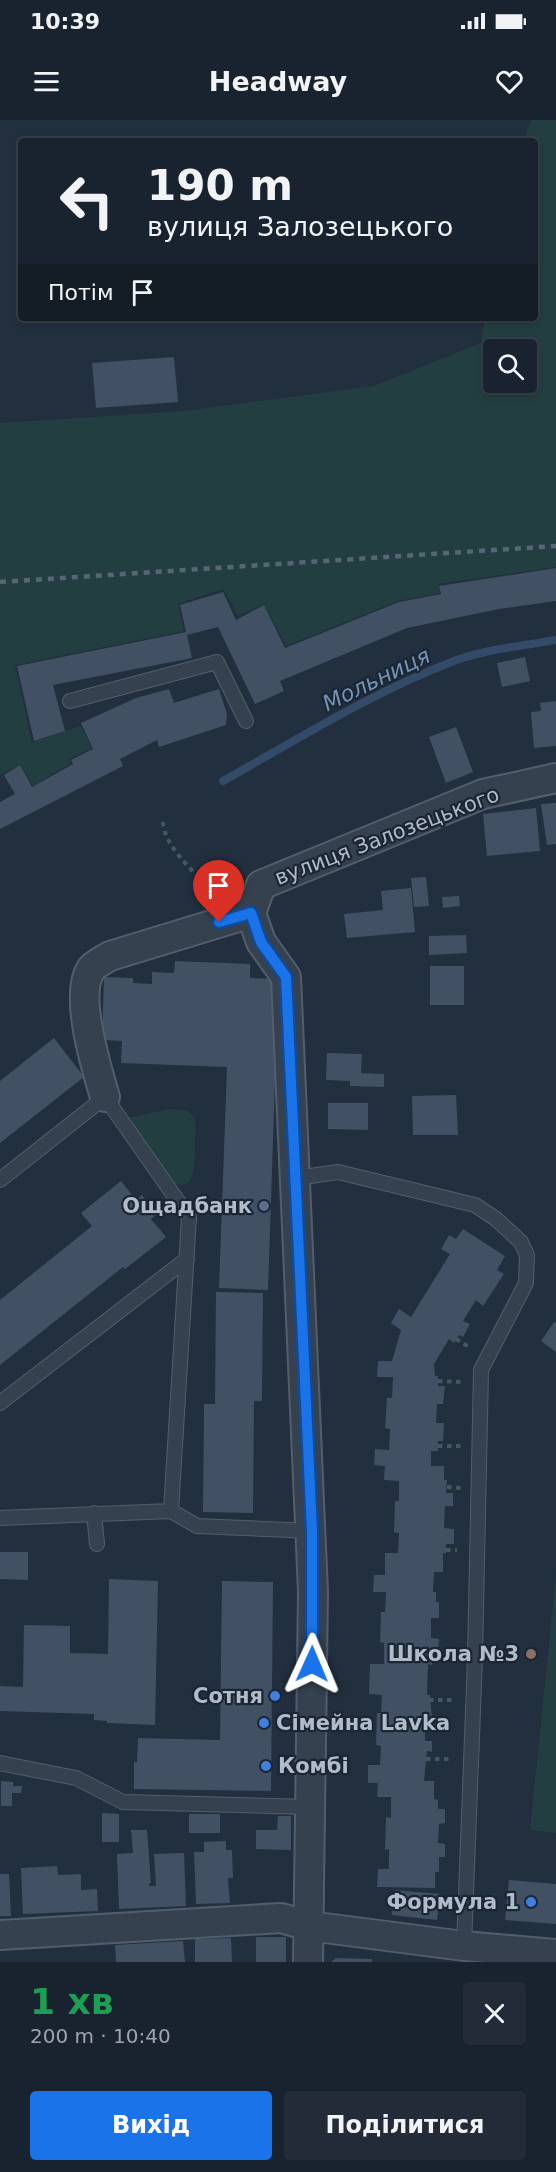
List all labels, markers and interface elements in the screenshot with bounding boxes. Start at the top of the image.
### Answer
text: 10:39 [30,9,100,34]
icon: menu [30,65,63,98]
icon: heart [493,65,526,98]
text: Headway [209,66,347,97]
text: 190 m [147,161,293,210]
icon: left [48,162,126,240]
text: вулиця Залозецького [147,211,453,242]
icon: arrive [126,276,159,309]
text: Потім [48,280,114,305]
map controls [483,339,537,393]
button: search [483,339,537,393]
water label: Мольниця [318,643,434,716]
street label: вулиця Залозецького [271,782,503,890]
pin [193,860,244,922]
icon: arrive [202,869,235,902]
place label: Ощадбанк [122,1194,252,1218]
marker: Ощадбанк [257,1199,271,1213]
position arrow [280,1632,344,1696]
place label: Школа №3 [388,1642,519,1666]
marker: Школа №3 [524,1647,538,1661]
place label: Сотня [193,1684,263,1708]
marker: Сотня [268,1689,282,1703]
place label: Сімейна Lavka [276,1711,450,1735]
marker: Сімейна Lavka [257,1716,271,1730]
place label: Комбі [278,1754,349,1778]
marker: Комбі [259,1759,273,1773]
place label: Формула 1 [386,1890,519,1914]
marker: Формула 1 [524,1895,538,1909]
text: 1 хв [30,1981,114,2022]
button: close [463,1982,526,2045]
text: 200 m · 10:40 [30,2024,171,2048]
button: Вихід [30,2091,272,2160]
button: Поділитися [284,2091,526,2160]

